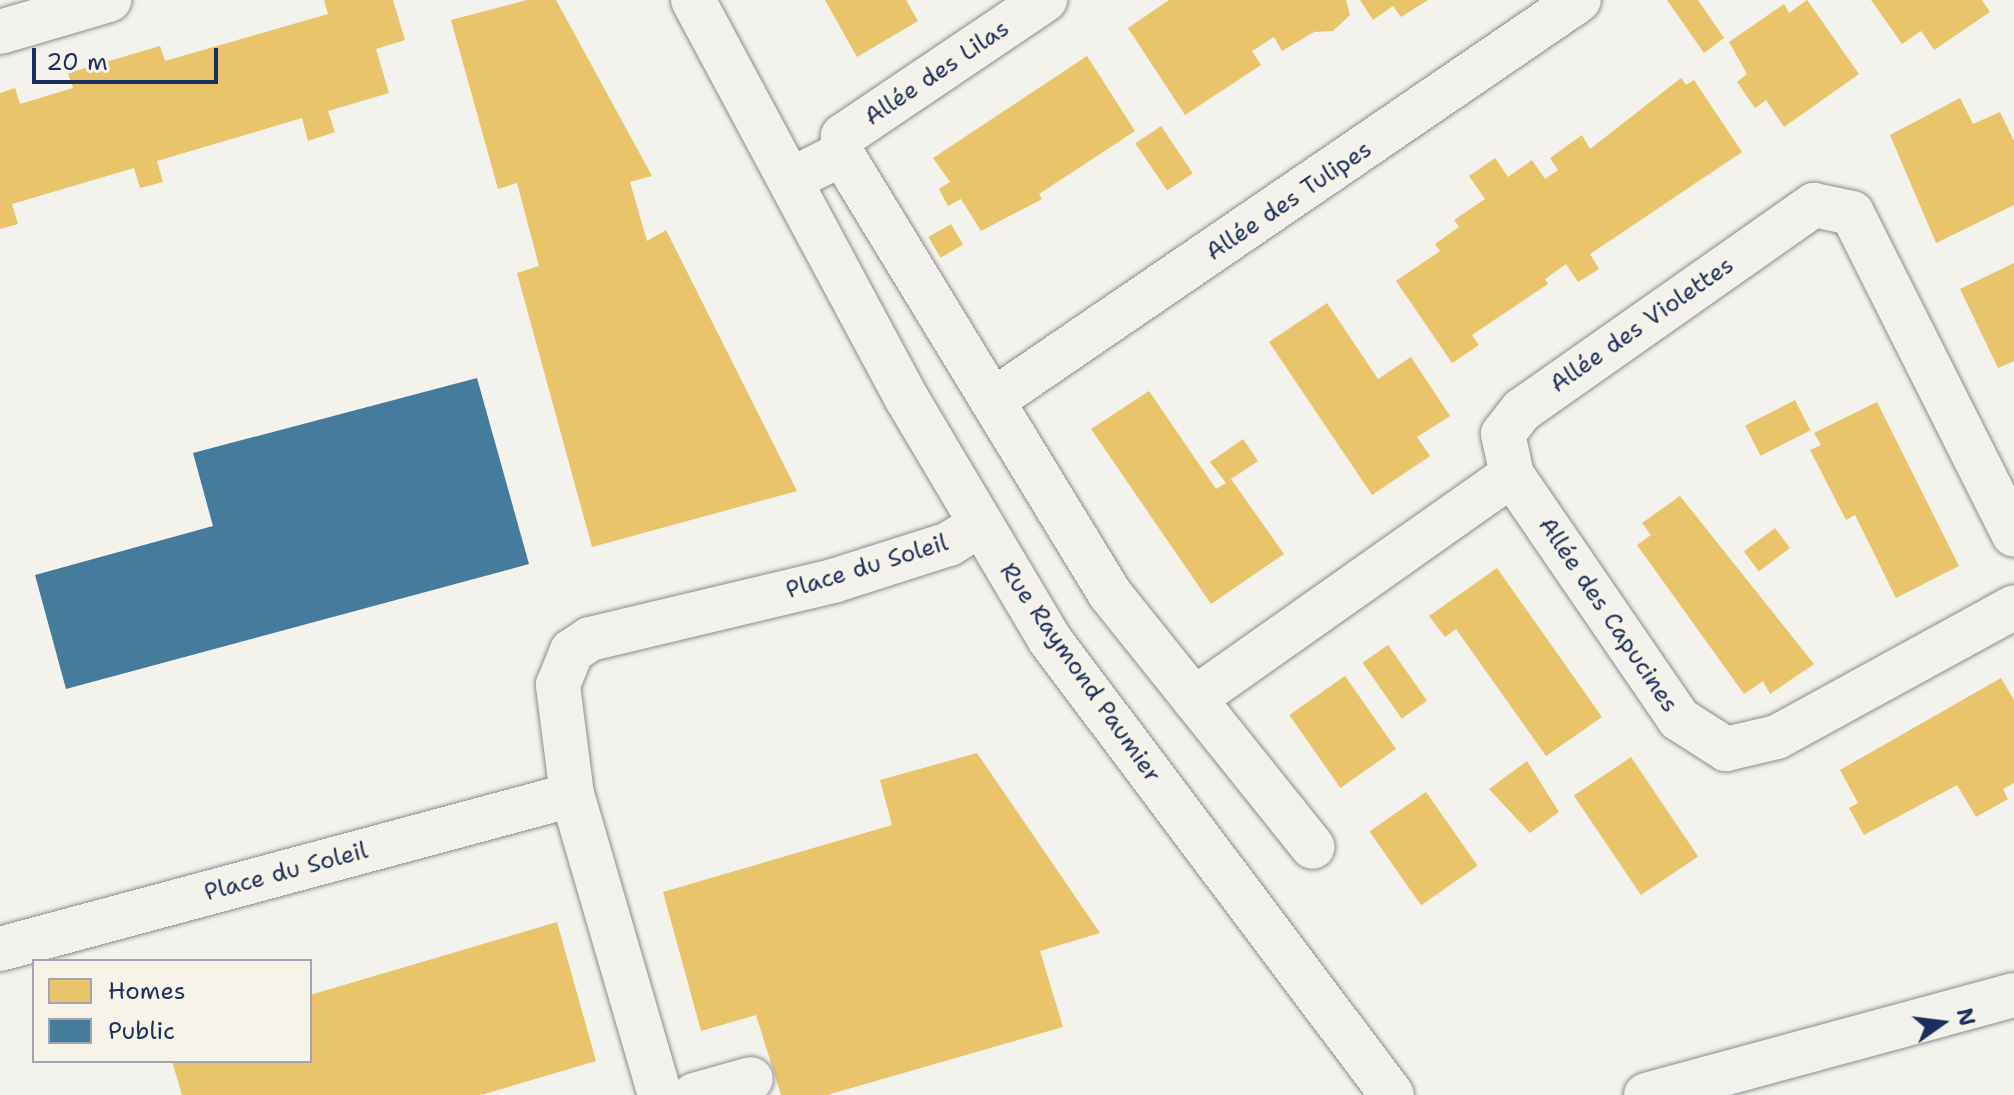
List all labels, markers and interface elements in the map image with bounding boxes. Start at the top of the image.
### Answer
street label: Allée des Lilas [859,14,1015,132]
scale bar [36,32,222,82]
text: 20 m [46,46,108,78]
street label: Allée des Tulipes [1201,135,1377,267]
street label: Allée des Violettes [1545,251,1739,399]
street label: Allée des Capucines [1532,512,1684,718]
street label: Place du Soleil [783,529,951,605]
street label: Rue Raymond Paumier [993,558,1167,788]
street label: Place du Soleil [201,836,371,908]
legend [32,959,312,1063]
text: Homes [108,975,186,1007]
north arrow [1902,983,1982,1063]
text: N [1950,1005,1982,1029]
text: Public [108,1015,175,1047]

